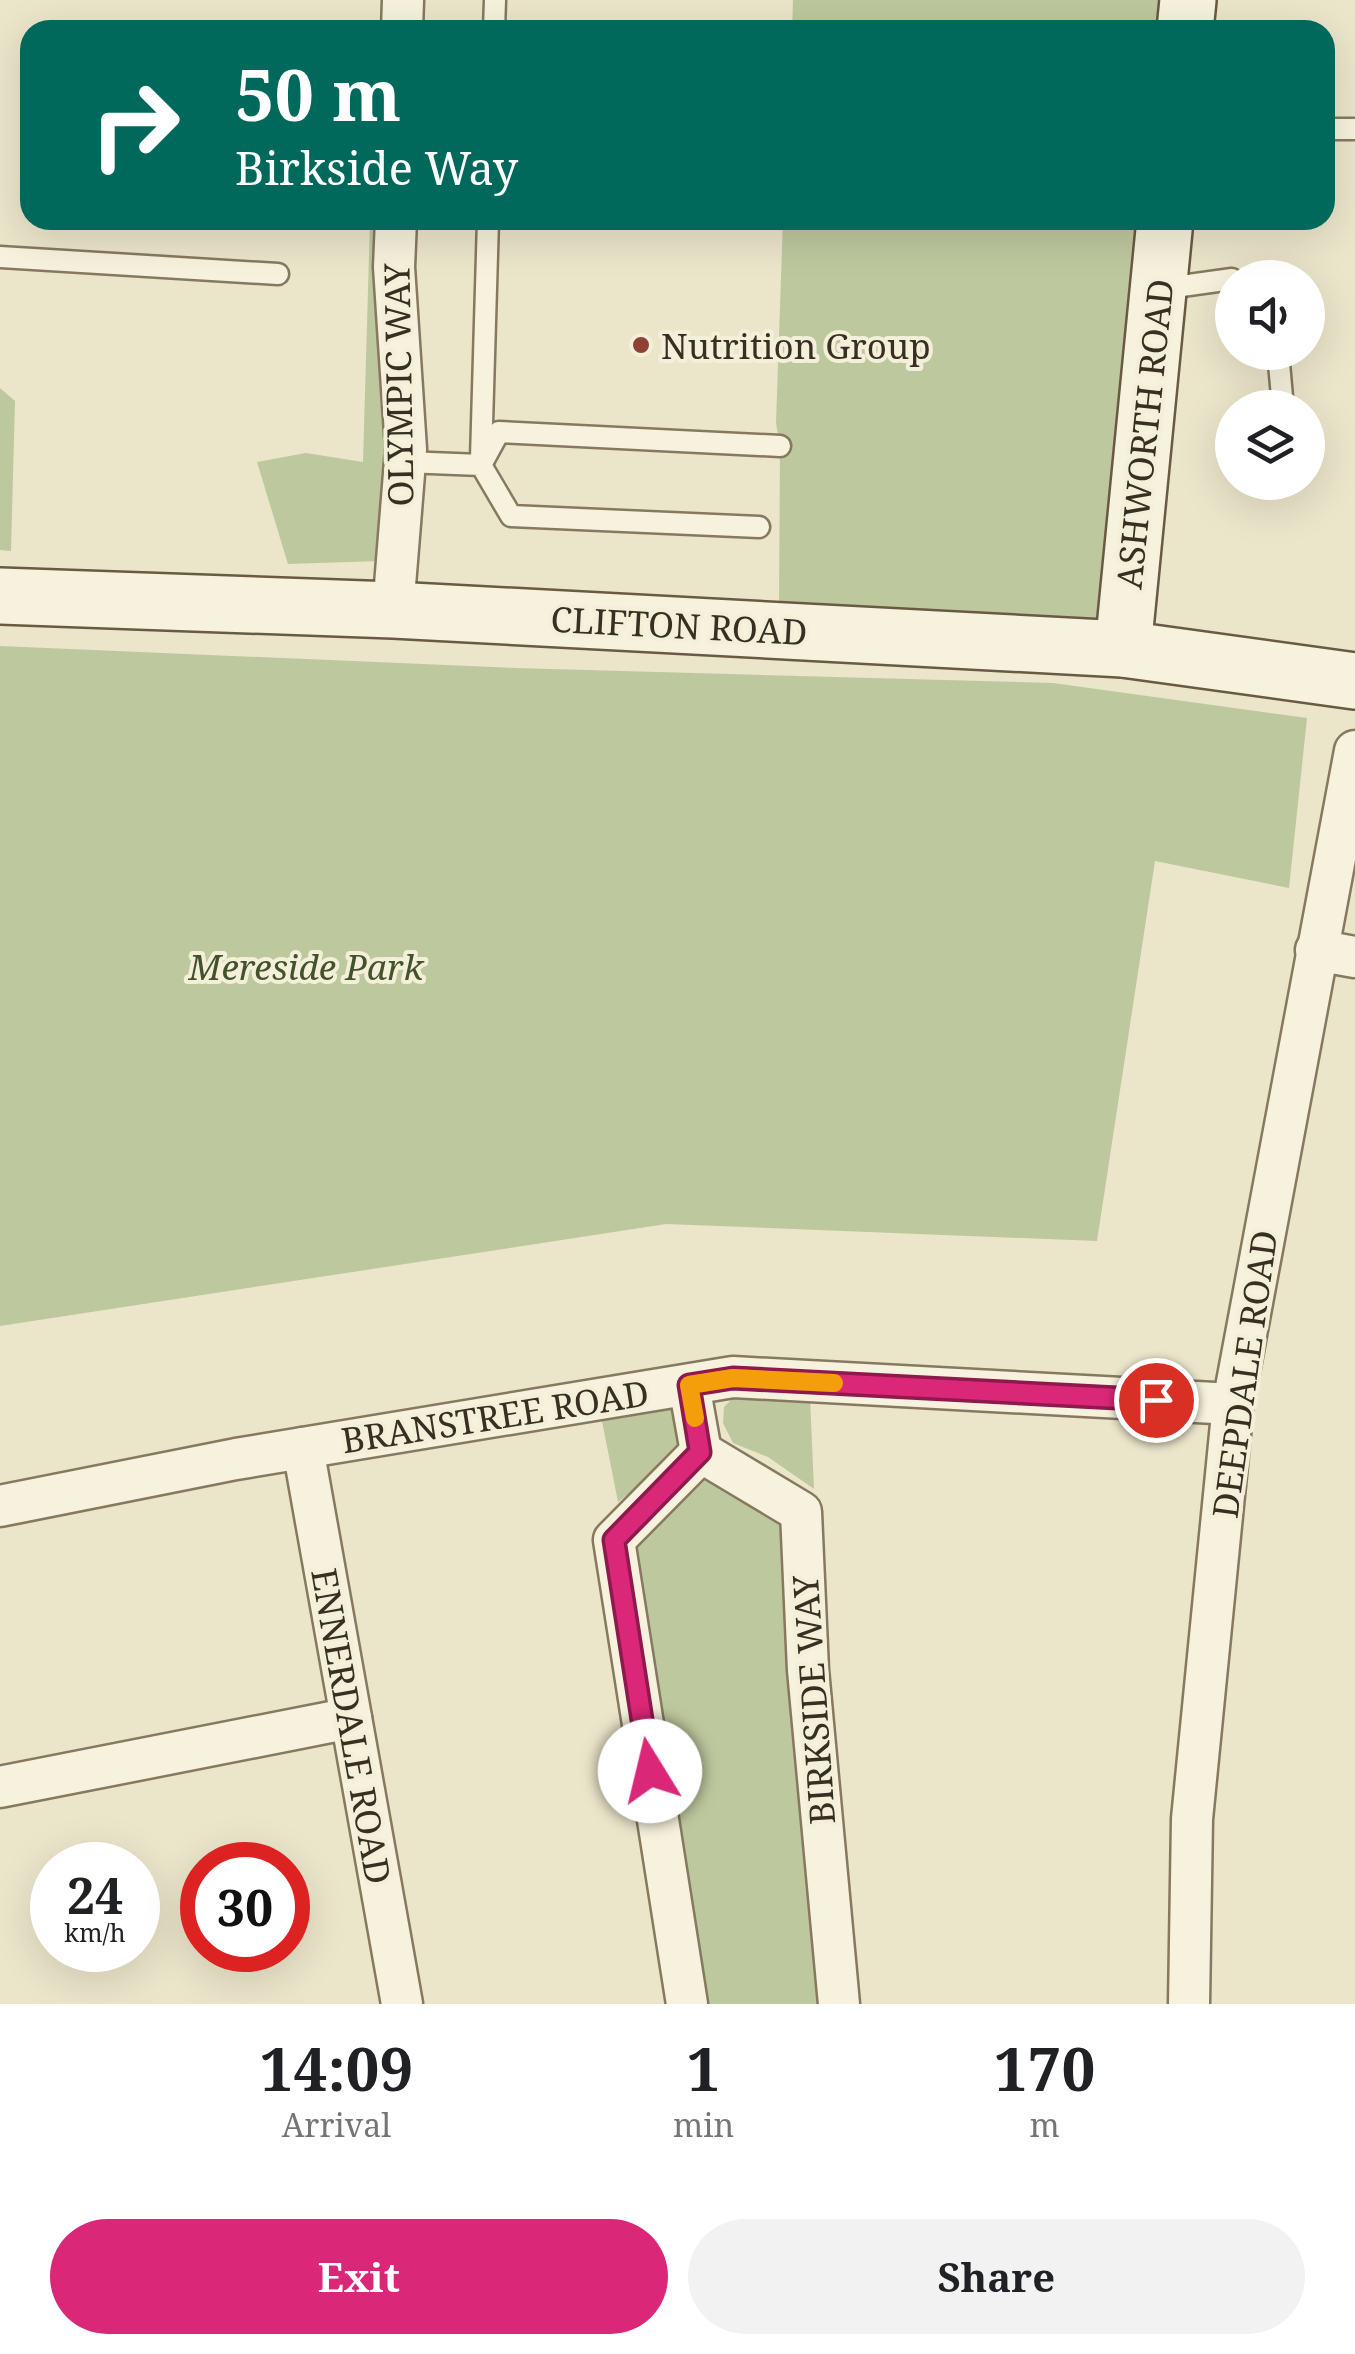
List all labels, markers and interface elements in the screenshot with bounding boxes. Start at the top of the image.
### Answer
text: 50 m [235,46,401,142]
icon: right [70,60,200,190]
text: Birkside Way [235,137,518,198]
map controls [1215,260,1325,500]
button: sound [1215,260,1325,370]
street label: OLYMPIC WAY [372,263,424,507]
street label: ASHWORTH ROAD [1104,277,1184,591]
place label: Nutrition Group [661,322,931,369]
marker: Nutrition Group [630,334,652,356]
button: layers [1215,390,1325,500]
street label: CLIFTON ROAD [549,595,809,655]
park label: Mereside Park [188,943,424,990]
street label: DEEPDALE ROAD [1201,1227,1287,1521]
pin [1114,1358,1199,1443]
street label: BRANSTREE ROAD [338,1369,652,1463]
icon: arrive [1129,1373,1184,1428]
street label: ENNERDALE ROAD [301,1564,403,1888]
street label: BIRKSIDE WAY [781,1574,845,1826]
position arrow [598,1719,702,1823]
speed limit sign: 30 [180,1842,310,1972]
text: 24 [67,1861,123,1929]
text: km/h [64,1915,126,1949]
text: 14:09 [260,2027,413,2109]
text: 1 [687,2027,721,2109]
text: 170 [994,2027,1095,2109]
text: Arrival [282,2103,391,2146]
text: min [673,2103,734,2146]
text: m [1029,2103,1060,2146]
button: Exit [50,2219,668,2334]
button: Share [688,2219,1305,2334]

